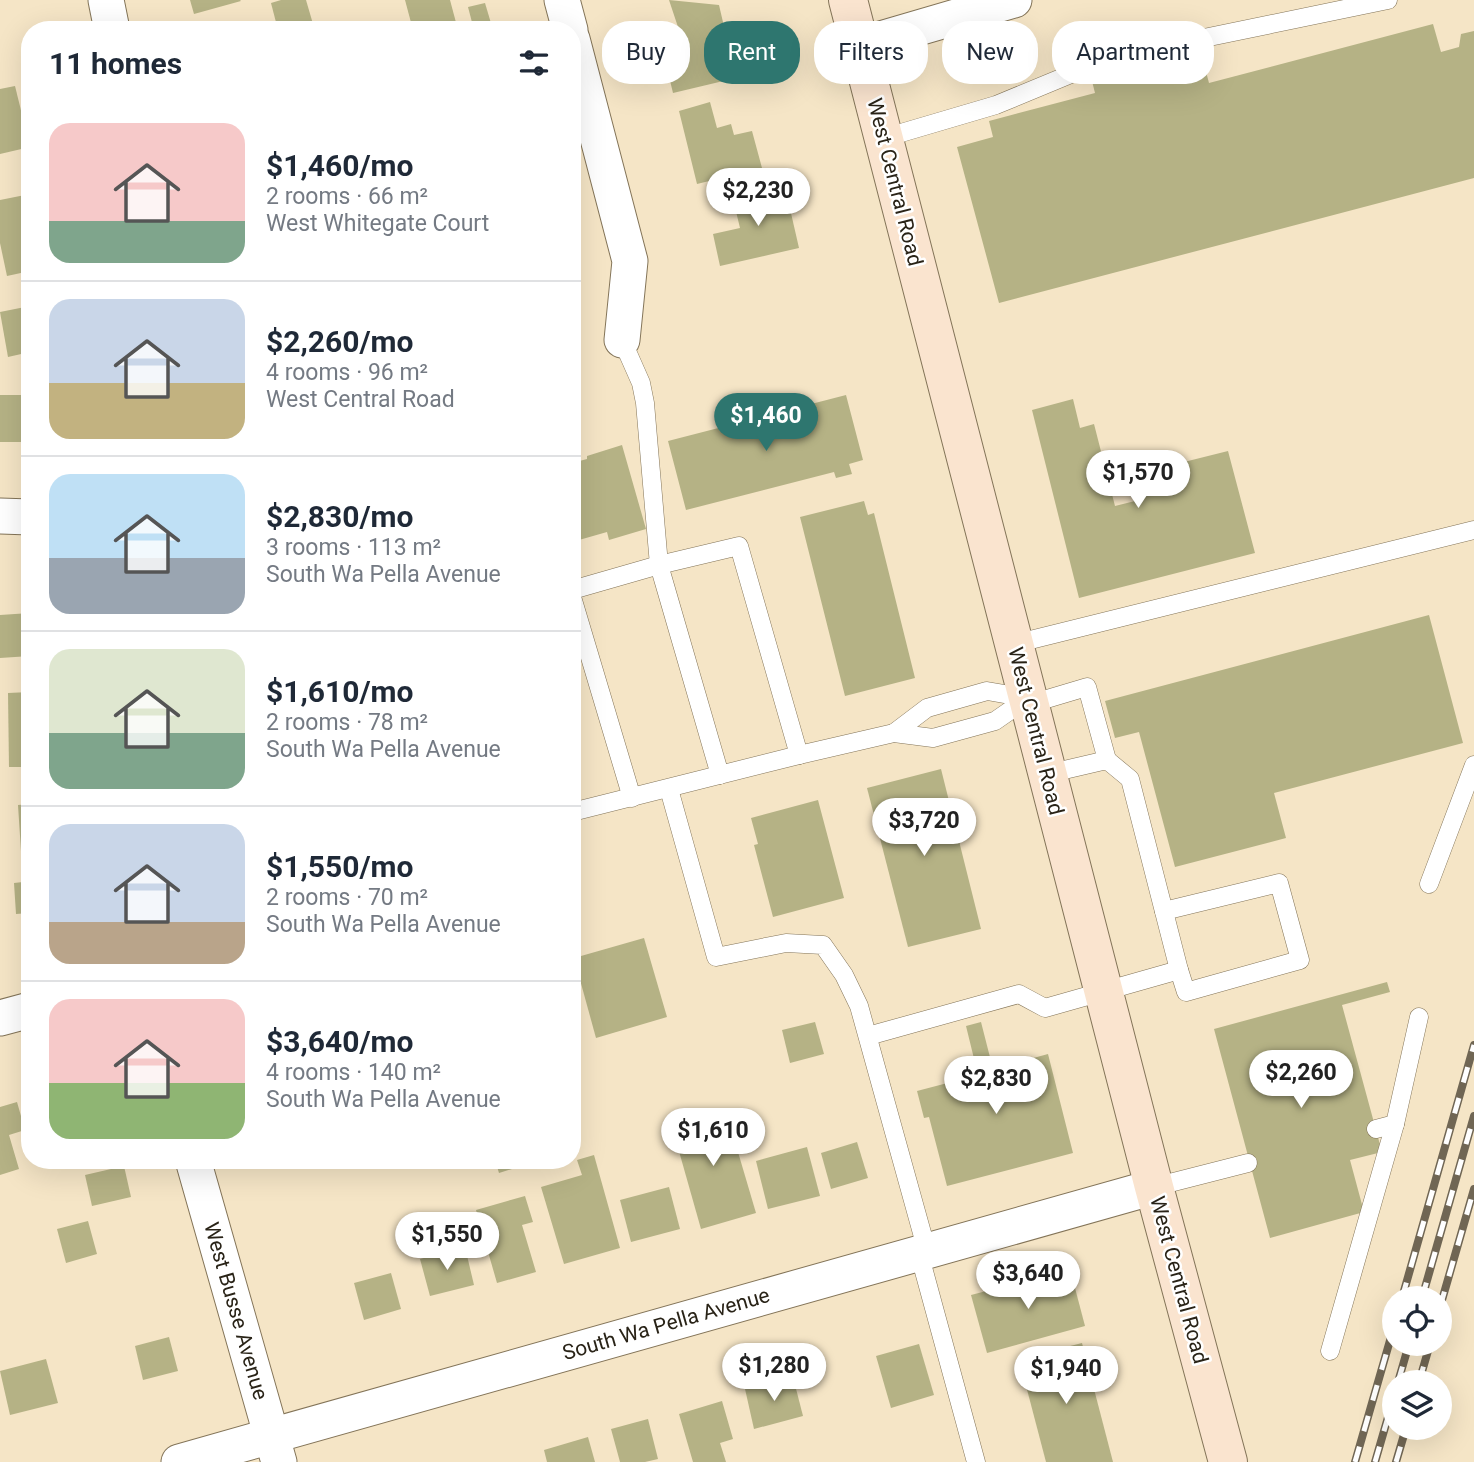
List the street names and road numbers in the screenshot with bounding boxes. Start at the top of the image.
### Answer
street label: West Central Road [863,96,927,268]
street label: West Central Road [1004,645,1068,817]
street label: West Central Road [1145,1194,1213,1366]
street label: West Busse Avenue [199,1219,273,1403]
street label: South Wa Pella Avenue [560,1283,772,1365]

